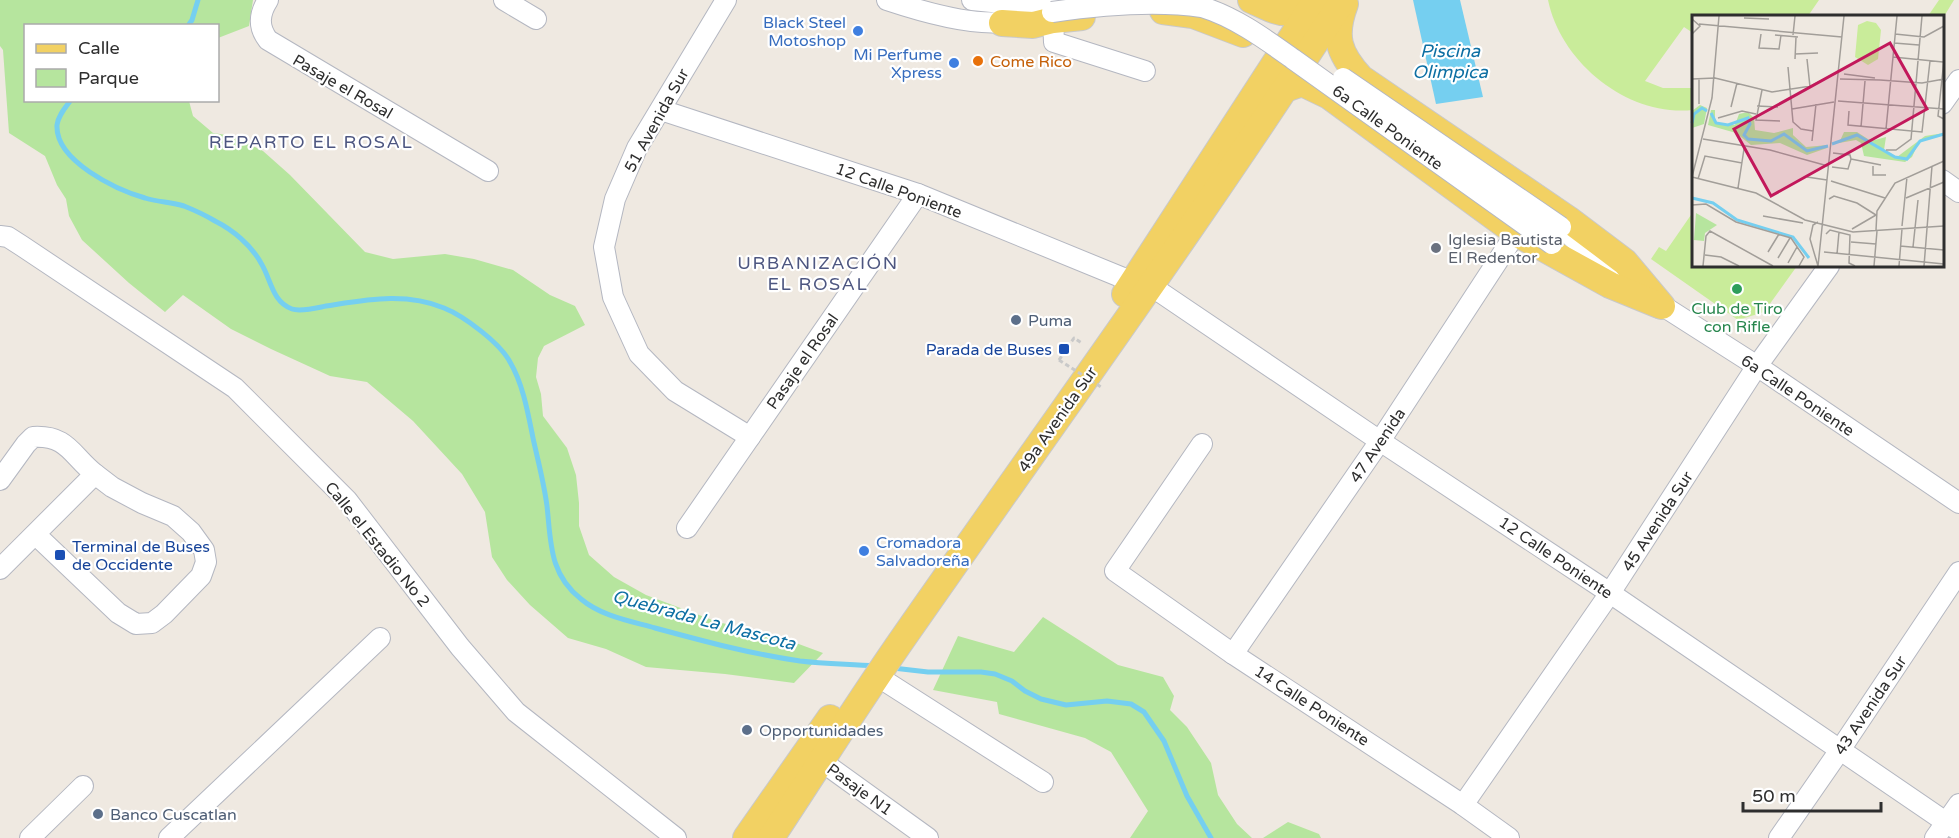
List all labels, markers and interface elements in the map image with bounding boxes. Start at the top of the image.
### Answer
place label: Black Steel Motoshop [763,13,846,51]
inset map [1692,15,1944,267]
legend [24,24,219,102]
marker: Black Steel Motoshop [851,24,865,38]
text: Calle [78,37,120,59]
water label: Piscina Olimpica [1412,40,1489,83]
place label: Mi Perfume Xpress [853,45,942,83]
street label: Pasaje el Rosal [289,50,396,124]
place label: Come Rico [990,52,1072,72]
marker: Come Rico [971,54,985,68]
marker: Mi Perfume Xpress [947,56,961,70]
street label: 51 Avenida Sur [620,64,694,176]
text: Parque [78,67,139,89]
street label: 6a Calle Poniente [1328,81,1447,175]
district label: REPARTO EL ROSAL [209,131,413,153]
street label: 12 Calle Poniente [833,159,965,223]
place label: Iglesia Bautista El Redentor [1448,230,1563,268]
marker: Iglesia Bautista El Redentor [1429,241,1443,255]
district label: URBANIZACIÓN EL ROSAL [737,252,899,295]
marker: Club de Tiro con Rifle [1730,282,1744,296]
place label: Club de Tiro con Rifle [1691,299,1783,337]
street label: Pasaje el Rosal [762,310,843,413]
place label: Puma [1028,311,1072,331]
marker: Puma [1009,313,1023,327]
place label: Parada de Buses [926,340,1052,360]
marker: Parada de Buses [1057,342,1071,356]
street label: 6a Calle Poniente [1737,351,1858,441]
street label: 49a Avenida Sur [1014,362,1102,476]
street label: 47 Avenida [1346,404,1410,487]
street label: 45 Avenida Sur [1618,467,1698,575]
street label: Calle el Estadio No 2 [320,478,434,611]
street label: 12 Calle Poniente [1495,512,1616,603]
place label: Cromadora Salvadoreña [876,533,970,571]
place label: Terminal de Buses de Occidente [72,537,210,575]
marker: Cromadora Salvadoreña [857,544,871,558]
marker: Terminal de Buses de Occidente [53,548,67,562]
water label: Quebrada La Mascota [610,585,799,655]
street label: 43 Avenida Sur [1830,651,1912,759]
street label: 14 Calle Poniente [1250,661,1373,750]
place label: Opportunidades [759,721,883,741]
marker: Opportunidades [740,723,754,737]
street label: Pasaje N1 [823,759,896,820]
scale bar [1743,775,1881,813]
text: 50 m [1752,785,1796,807]
place label: Banco Cuscatlan [110,805,237,825]
marker: Banco Cuscatlan [91,807,105,821]

